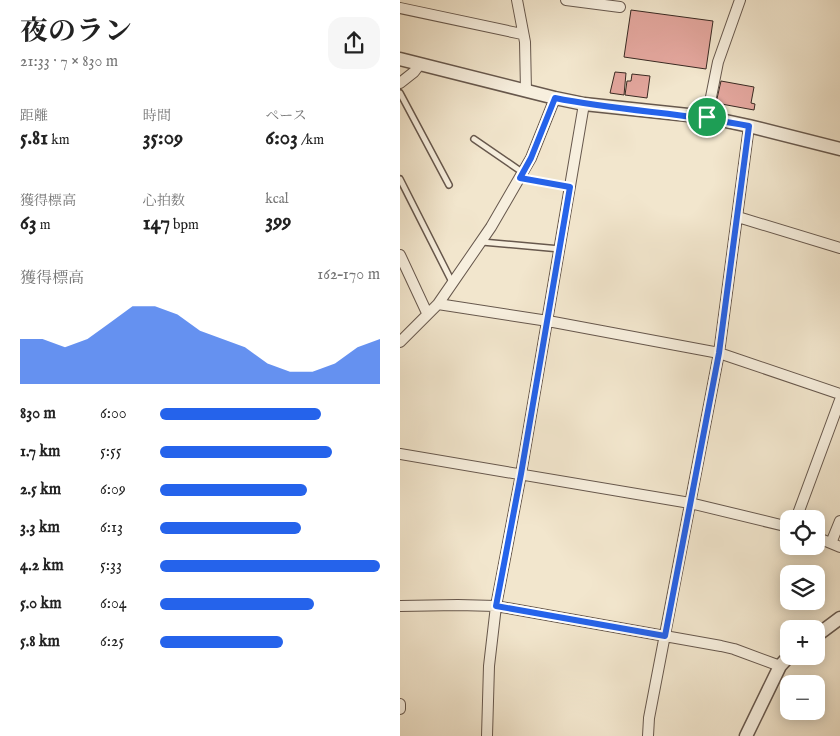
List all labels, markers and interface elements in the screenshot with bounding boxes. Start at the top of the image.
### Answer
text: 夜のラン [20,15,132,50]
button: share [328,17,380,69]
text: 21:33 · 7 × 830 m [20,52,118,72]
pin [686,96,728,138]
icon: arrive [693,103,721,131]
text: 距離 [20,107,48,125]
text: 時間 [143,107,171,125]
text: ペース [265,107,307,125]
text: 5.81 [20,125,48,152]
text: 35:09 [143,125,183,152]
text: 6:03 [265,125,298,152]
text: km [48,131,70,149]
text: /km [298,131,324,149]
text: kcal [265,190,289,208]
text: 獲得標高 [20,192,76,210]
text: 心拍数 [143,192,185,210]
text: 399 [265,208,292,235]
text: 63 [20,210,37,237]
text: 147 [143,210,170,237]
text: m [37,216,51,234]
text: bpm [170,216,199,234]
text: 162–170 m [317,265,380,285]
text: 獲得標高 [20,269,84,289]
text: 830 m [20,404,56,424]
text: 6:00 [100,404,127,424]
text: 1.7 km [20,442,60,462]
text: 5:55 [100,442,122,462]
text: 2.5 km [20,480,61,500]
text: 6:09 [100,480,126,500]
map controls [780,510,825,720]
button: locate [780,510,825,555]
text: 3.3 km [20,518,60,538]
text: 6:13 [100,518,123,538]
text: 4.2 km [20,556,64,576]
text: 5:33 [100,556,122,576]
button: layers [780,565,825,610]
text: 5.0 km [20,594,62,614]
text: 6:04 [100,594,127,614]
button: + [780,620,825,665]
text: 5.8 km [20,632,60,652]
text: 6:25 [100,632,124,652]
button: − [780,675,825,720]

